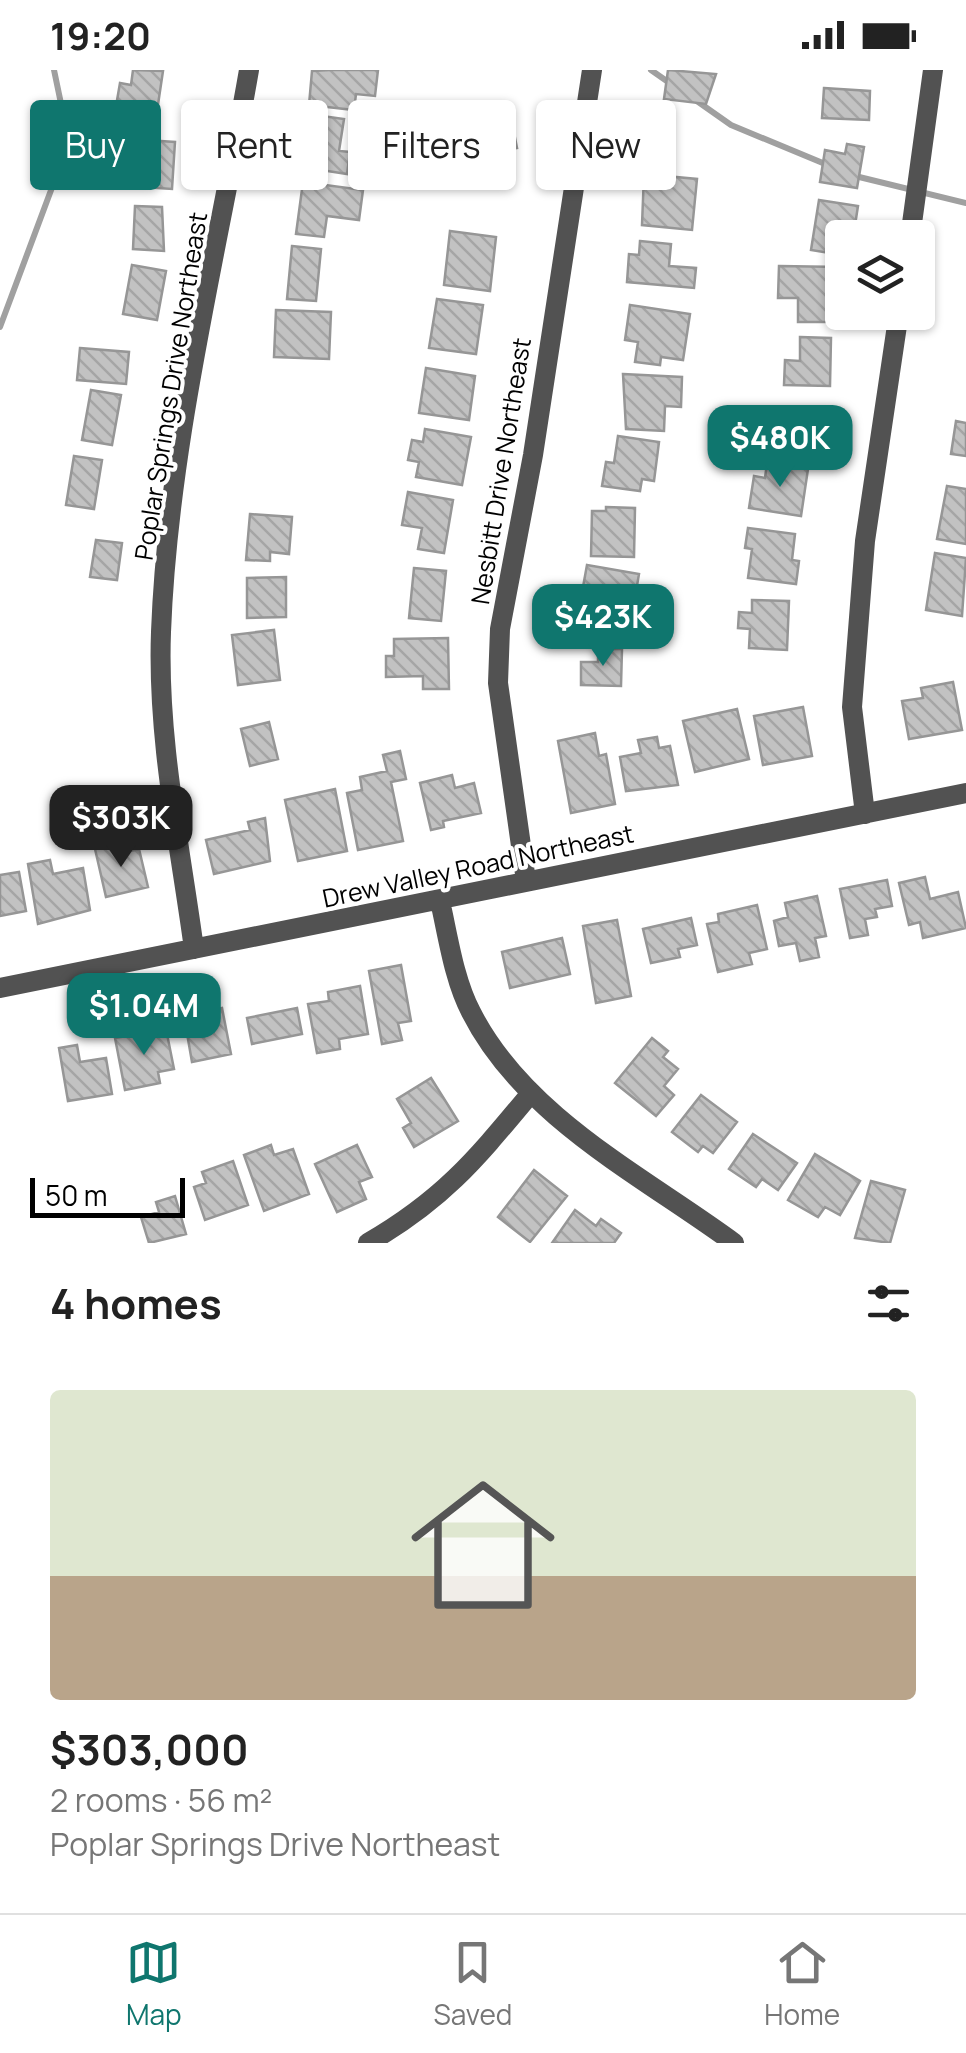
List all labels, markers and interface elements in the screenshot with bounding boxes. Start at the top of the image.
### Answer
text: 19:20 [50,9,151,61]
chip: Buy [30,100,161,190]
chip: Rent [181,100,328,190]
chip: Filters [348,100,516,190]
chip: New [536,100,676,190]
street label: Poplar Springs Drive Northeast [126,209,215,562]
map controls [825,220,935,330]
button: layers [825,220,935,330]
street label: Nesbitt Drive Northeast [462,335,539,607]
pin: $480K [710,405,850,490]
text: $480K [730,415,830,459]
pin: $423K [533,584,673,669]
text: $423K [554,594,652,638]
pin: $303K [51,785,191,870]
text: $303K [71,795,171,839]
street label: Drew Valley Road Northeast [319,815,637,916]
pin: $1.04M [63,973,225,1058]
text: $1.04M [89,983,199,1027]
scale bar [30,1173,185,1218]
text: 50 m [45,1176,108,1214]
text: 4 homes [50,1274,222,1332]
icon: filters [861,1276,916,1331]
icon: home [393,1455,573,1635]
text: $303,000 [50,1720,249,1778]
text: 2 rooms · 56 m² [50,1778,272,1822]
text: Poplar Springs Drive Northeast [50,1822,500,1866]
tab: Map [126,1935,182,2033]
tab: Saved [434,1935,512,2033]
tab: Home [764,1935,840,2033]

